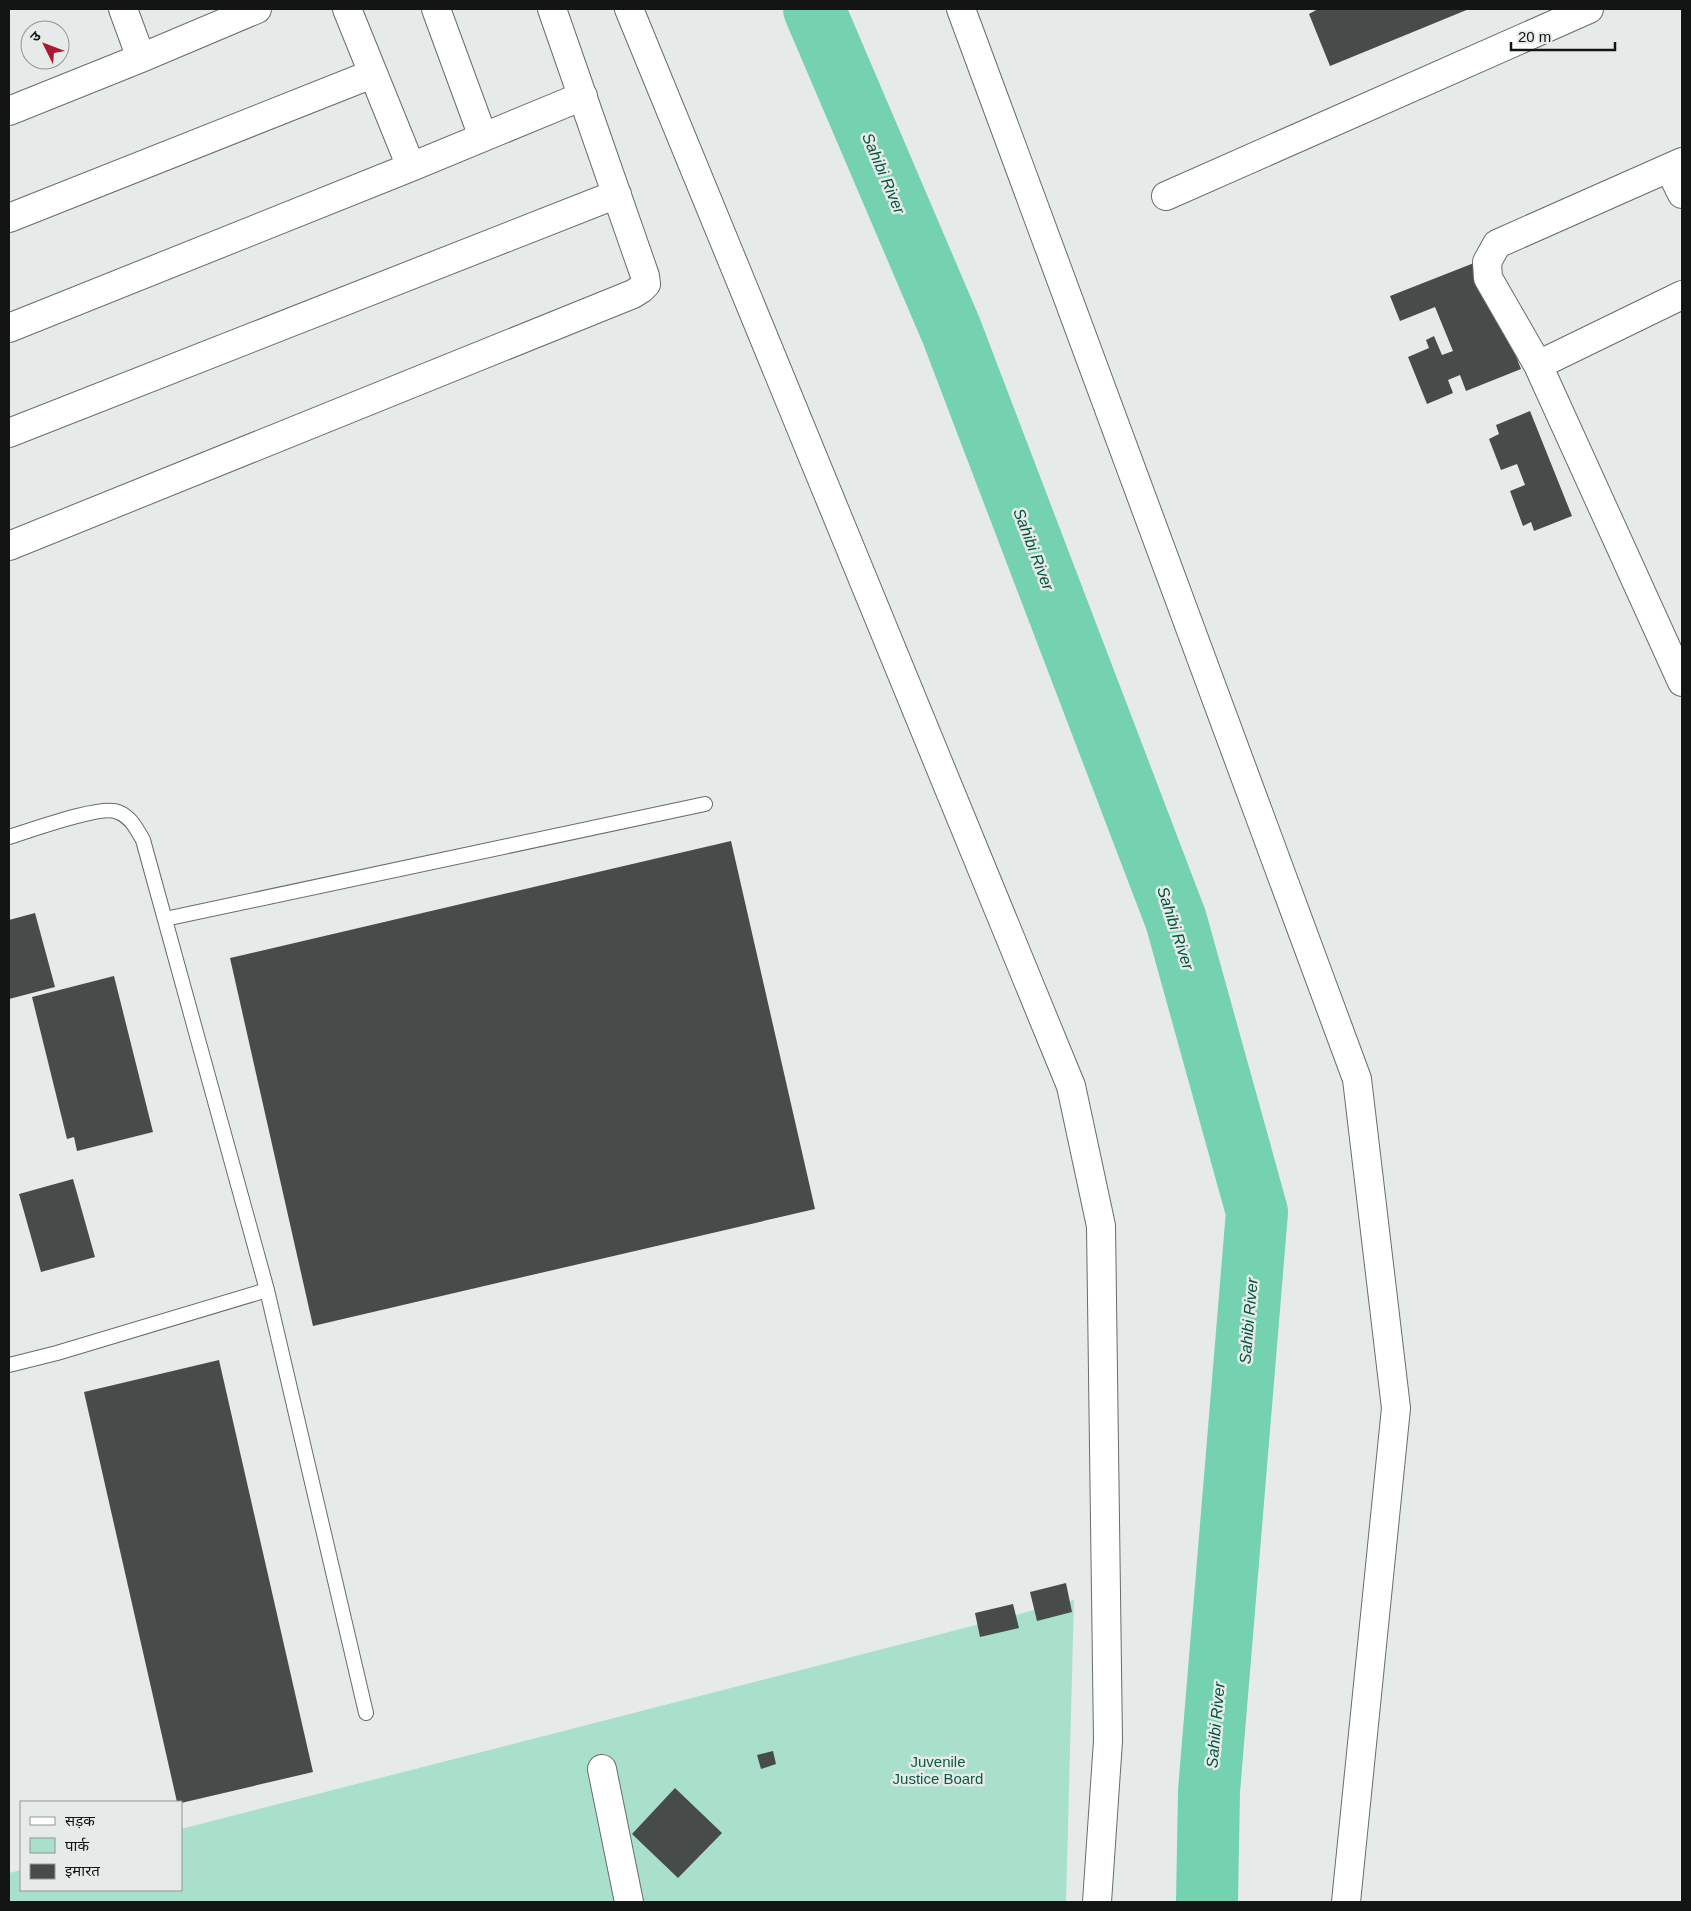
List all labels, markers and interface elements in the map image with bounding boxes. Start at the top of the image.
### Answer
north arrow [20,20,70,70]
scale bar [1511,20,1615,52]
text: उ [27,27,45,45]
text: 20 m [1518,28,1551,45]
water label: Sahibi River [859,130,908,217]
water label: Sahibi River [1010,506,1057,593]
water label: Sahibi River [1154,885,1197,972]
water label: Sahibi River [1236,1277,1261,1365]
water label: Sahibi River [1203,1681,1228,1769]
park label: Juvenile Justice Board [893,1753,983,1787]
legend [20,1801,182,1891]
text: सड़क [65,1812,95,1829]
text: पार्क [65,1837,89,1854]
text: इमारत [65,1862,100,1879]

